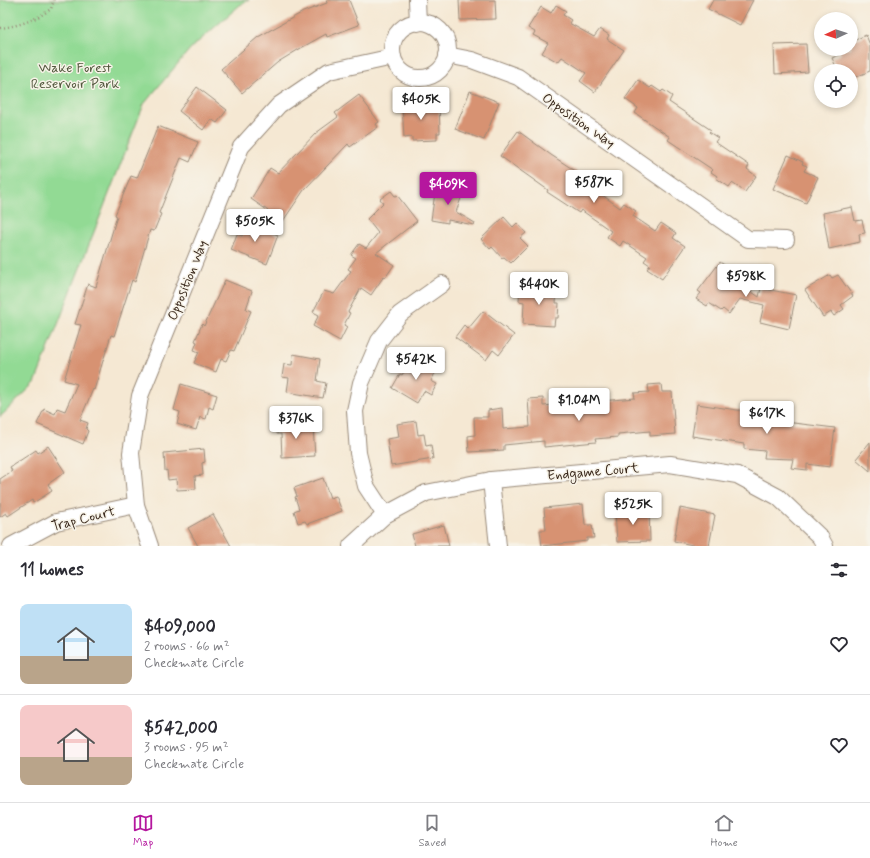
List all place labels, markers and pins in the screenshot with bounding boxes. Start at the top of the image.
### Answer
pin: $405K [393,87,449,121]
pin: $587K [566,170,622,204]
pin: $409K [420,172,476,206]
pin: $505K [227,209,283,243]
pin: $598K [718,264,774,298]
pin: $440K [511,272,567,306]
pin: $542K [388,347,444,381]
pin: $1.04M [546,388,612,422]
pin: $617K [739,401,795,435]
pin: $376K [268,406,324,440]
pin: $525K [605,492,661,526]

